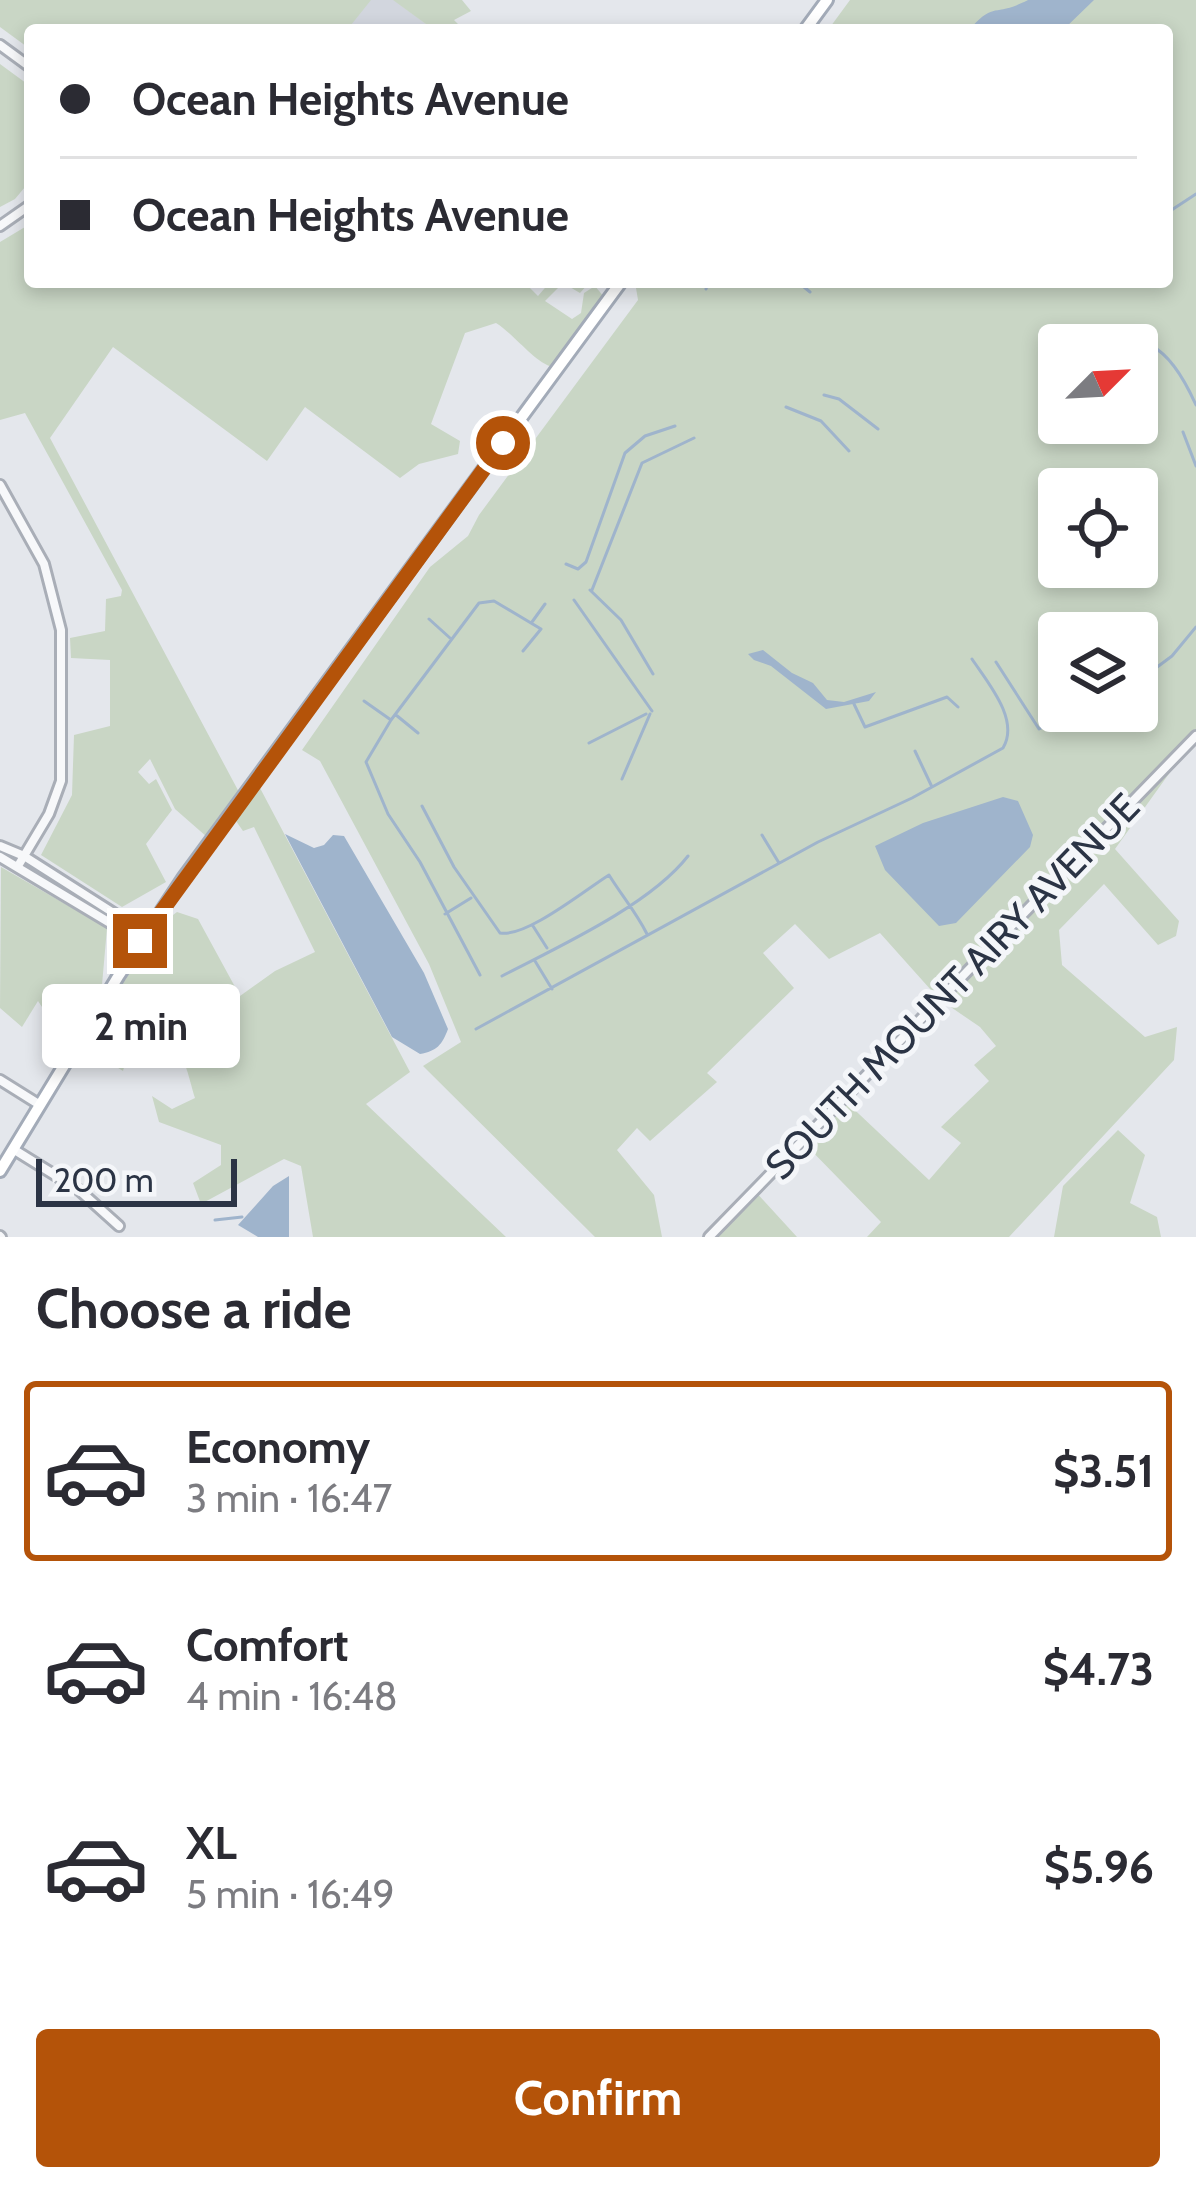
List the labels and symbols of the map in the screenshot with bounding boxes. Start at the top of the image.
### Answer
north arrow [1038,324,1158,444]
route start [476,416,530,470]
street label: SOUTH MOUNT AIRY AVENUE [755,783,1149,1189]
route end [113,914,167,968]
callout: 2 min [41,983,239,1067]
scale bar [36,1153,237,1206]

